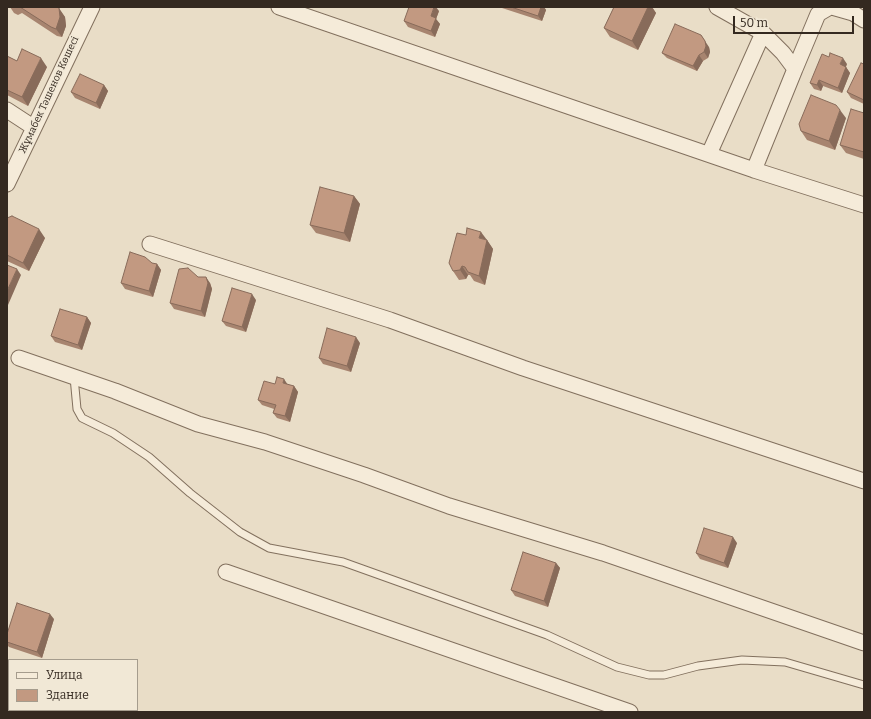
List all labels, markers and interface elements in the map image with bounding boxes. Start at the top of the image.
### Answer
scale bar [735,8,856,34]
text: 50 m [740,16,768,30]
street label: Жұмабек Тәшенов Көшесі [17,35,81,155]
legend [8,659,138,711]
text: Улица [46,668,82,682]
text: Здание [46,688,89,702]

